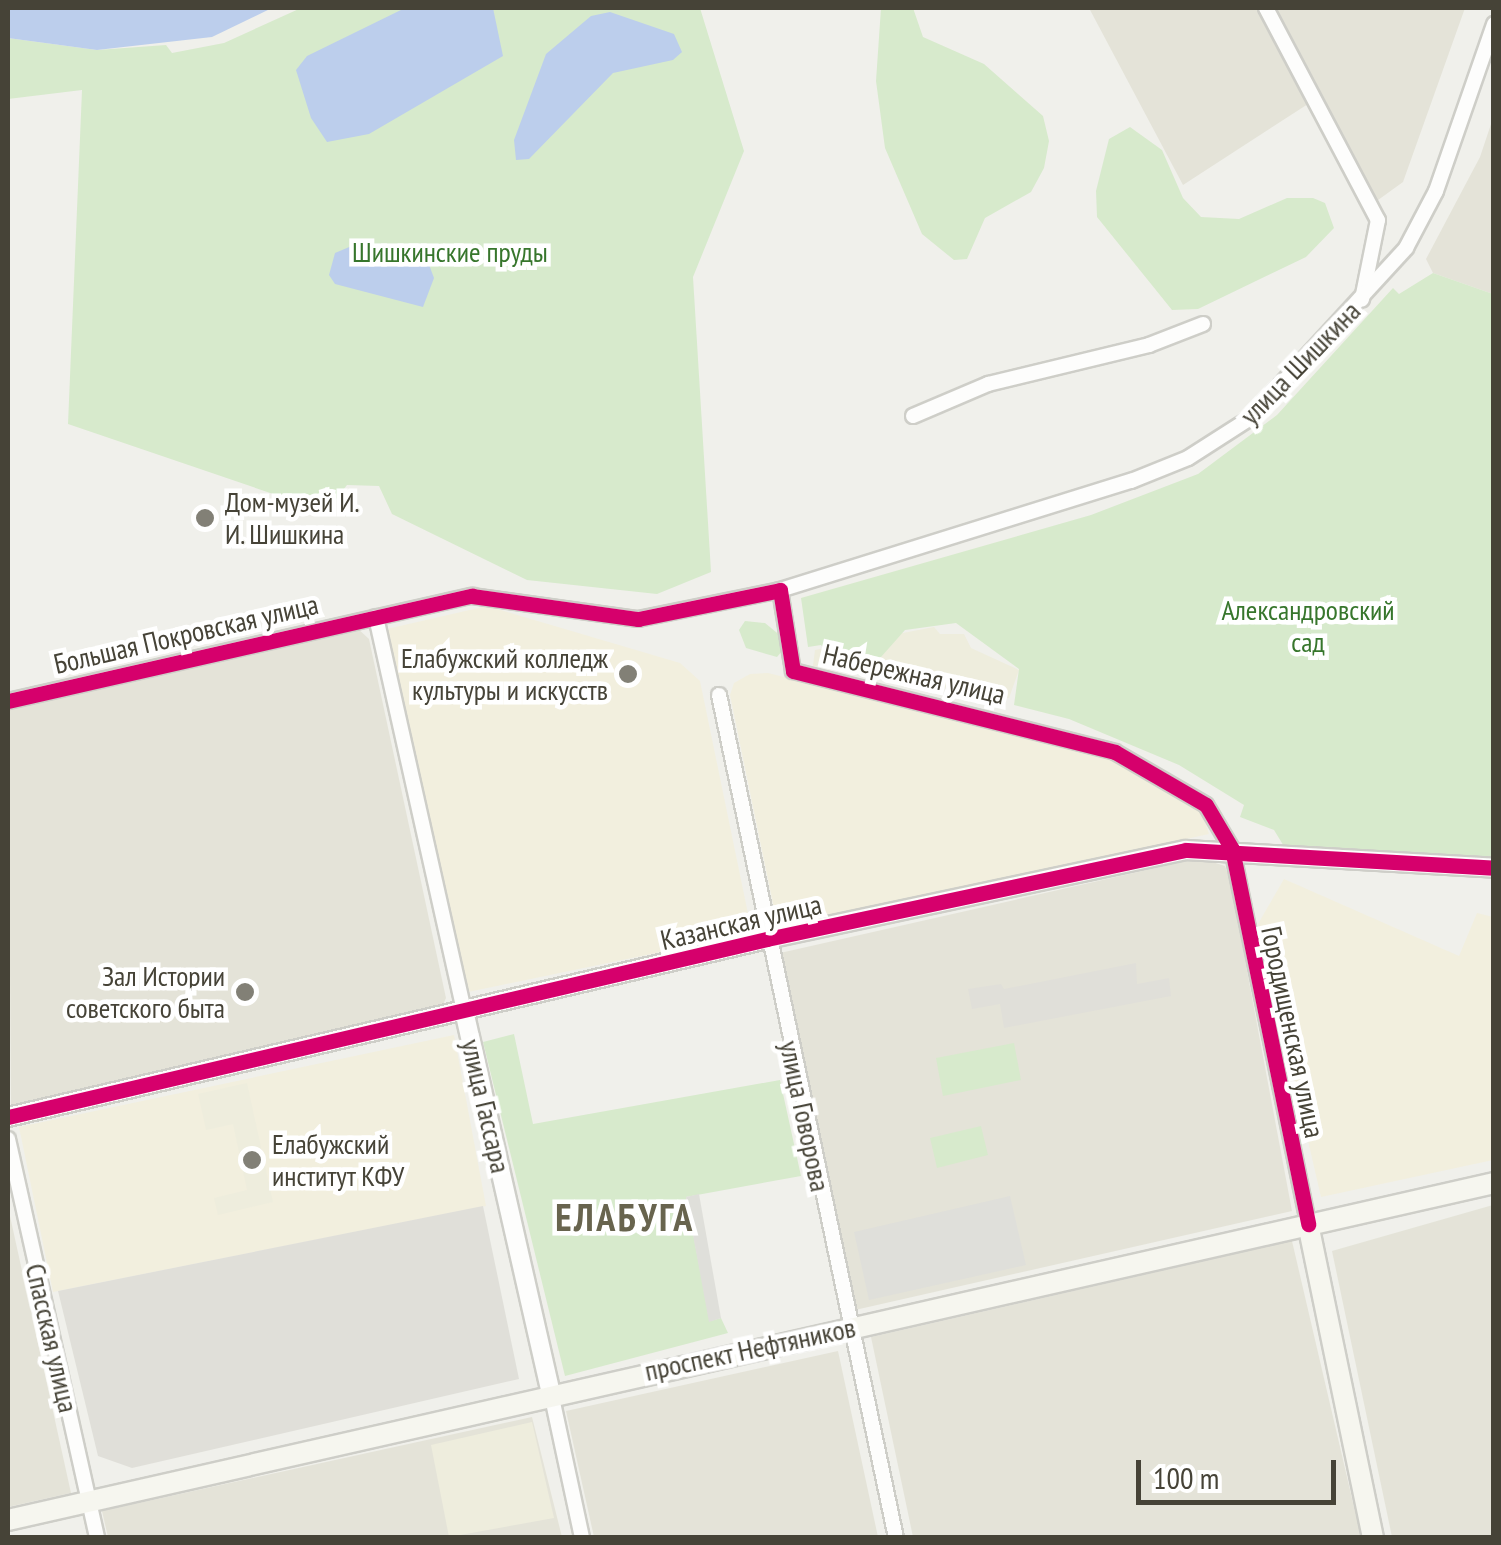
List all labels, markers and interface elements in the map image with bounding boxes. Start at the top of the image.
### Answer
park label: Шишкинские пруды [352,235,548,269]
street label: улица Шишкина [1233,294,1367,432]
place label: Дом-музей И. И. Шишкина [225,485,360,551]
marker: Дом-музей И. И. Шишкина [194,507,216,529]
street label: Большая Покровская улица [50,587,322,681]
park label: Александровский сад [1221,593,1395,659]
street label: Набережная улица [820,637,1008,711]
place label: Елабужский колледж культуры и искусств [401,641,608,707]
marker: Елабужский колледж культуры и искусств [617,663,639,685]
street label: Казанская улица [657,887,825,957]
street label: Городищенская улица [1254,923,1332,1141]
place label: Зал Истории советского быта [66,959,225,1025]
marker: Зал Истории советского быта [234,981,256,1003]
street label: улица Гассара [454,1036,518,1176]
street label: улица Говорова [773,1038,837,1194]
place label: Елабужский институт КФУ [272,1127,405,1193]
marker: Елабужский институт КФУ [241,1149,263,1171]
district label: ЕЛАБУГА [555,1194,695,1240]
street label: Спасская улица [19,1260,85,1416]
street label: проспект Нефтяников [641,1310,859,1388]
scale bar [1141,1440,1341,1502]
text: 100 m [1153,1458,1219,1497]

